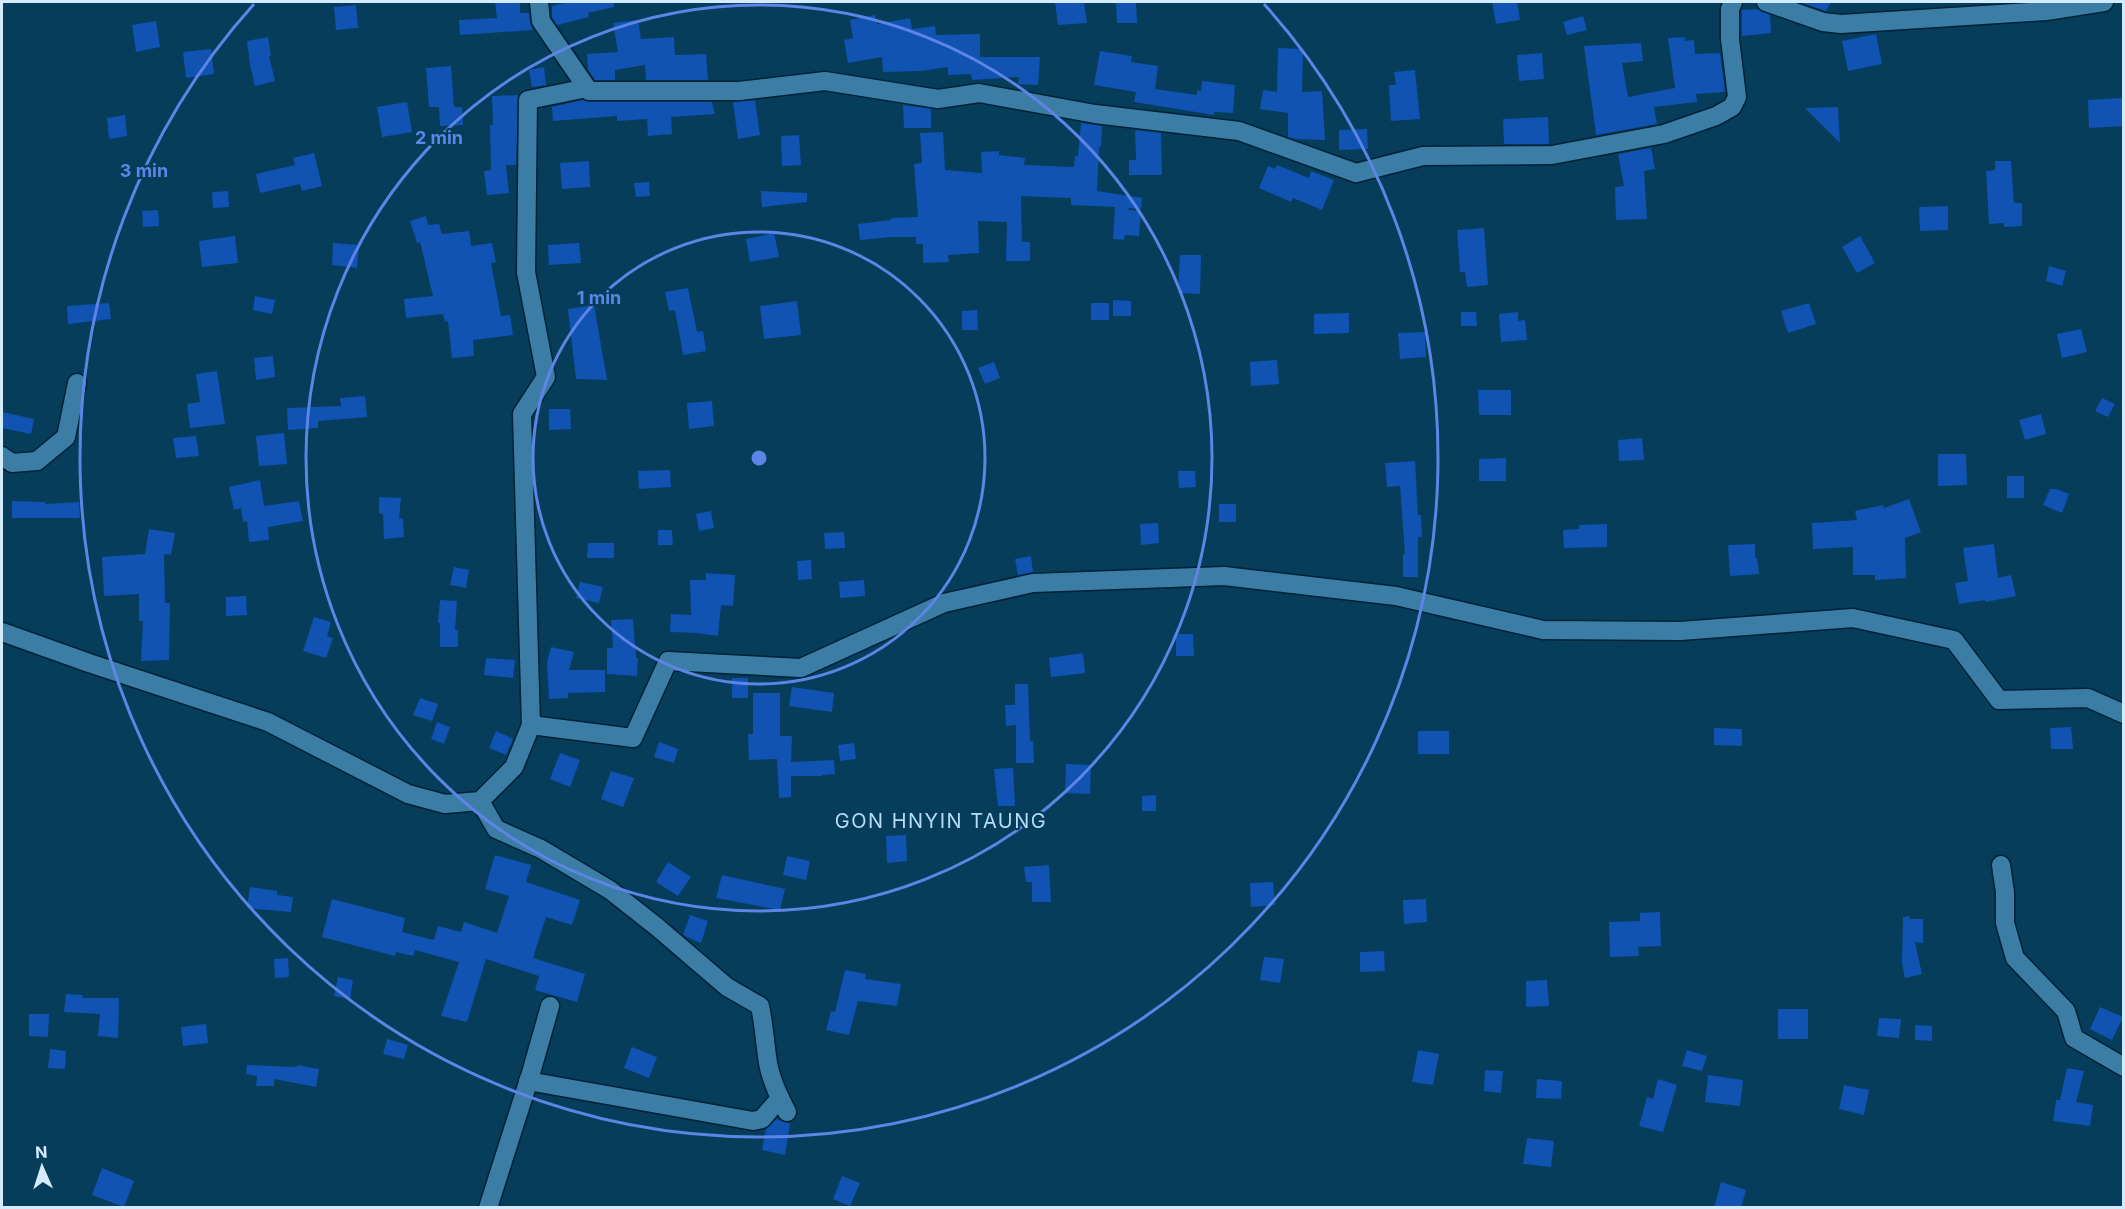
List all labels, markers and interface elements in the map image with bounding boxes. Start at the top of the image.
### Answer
text: 2 min [415,127,463,148]
text: 3 min [120,160,168,181]
text: 1 min [577,287,621,308]
centre of rings [749,448,769,468]
district label: GON HNYIN TAUNG [835,809,1047,833]
north arrow [12,1137,72,1197]
text: N [35,1142,48,1162]

